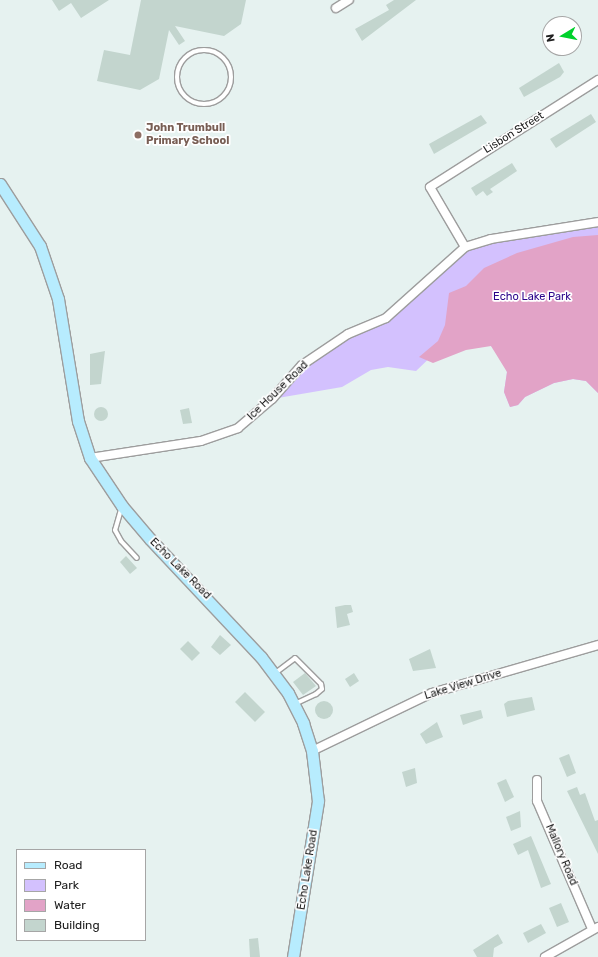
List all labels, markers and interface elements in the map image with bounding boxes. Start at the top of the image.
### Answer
north arrow [542,16,582,56]
text: N [544,33,558,43]
street label: Lisbon Street [481,109,547,157]
place label: John Trumbull Primary School [146,122,230,148]
marker: John Trumbull Primary School [133,130,143,140]
park label: Echo Lake Park [493,290,571,304]
street label: Ice House Road [245,359,311,423]
street label: Echo Lake Road [147,536,213,602]
street label: Lake View Drive [423,667,503,703]
street label: Mallory Road [542,822,580,888]
street label: Echo Lake Road [295,829,321,911]
legend [16,849,146,941]
text: Road [54,858,82,872]
text: Park [54,878,79,892]
text: Water [54,898,86,912]
text: Building [54,918,100,932]

